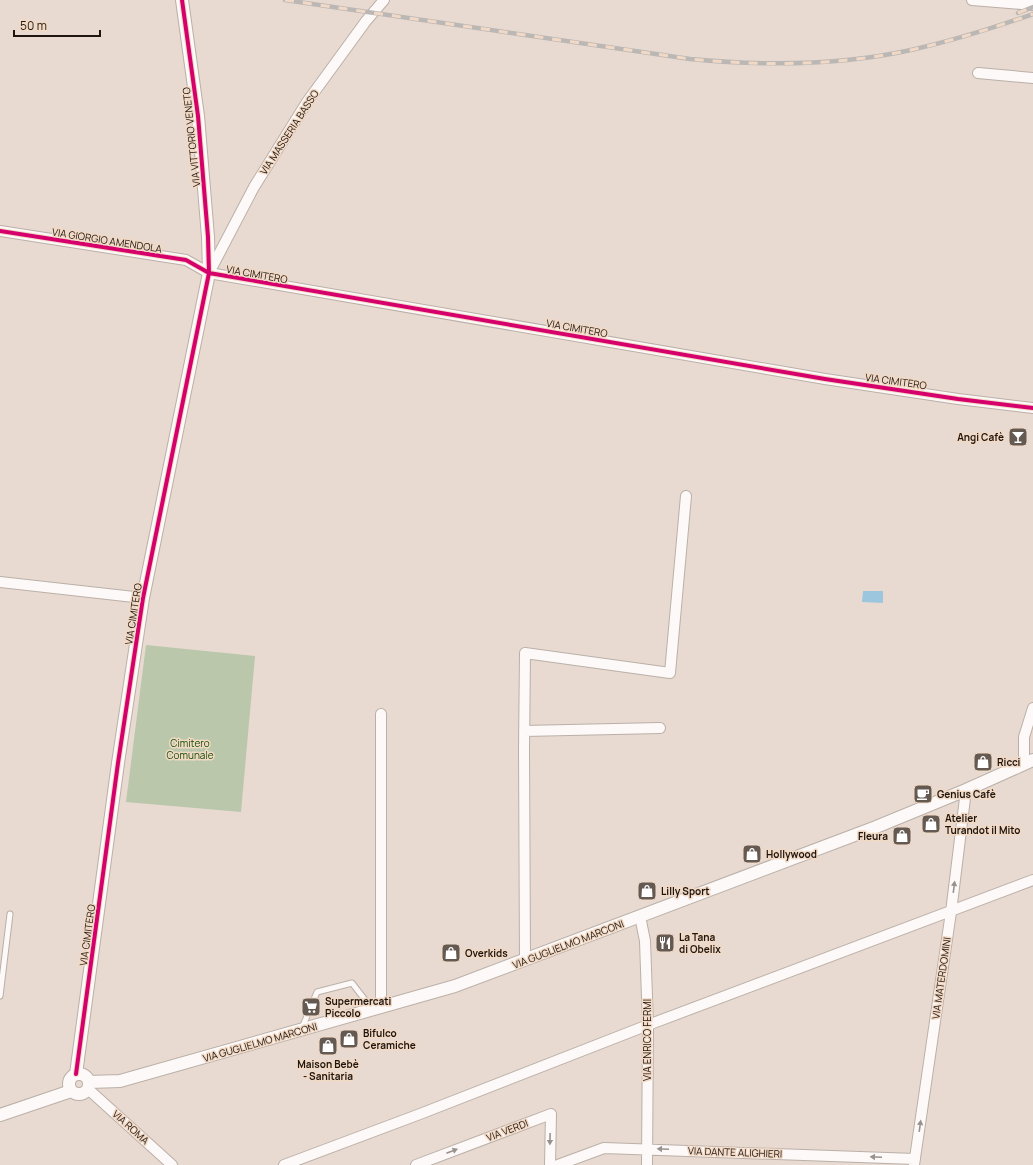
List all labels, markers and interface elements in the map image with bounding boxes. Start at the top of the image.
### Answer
scale bar [14,12,100,38]
text: 50 m [20,17,47,34]
street label: VIA VITTORIO VENETO [179,86,203,188]
street label: VIA MASSERIA BASSO [256,87,322,177]
street label: VIA GIORGIO AMENDOLA [51,224,164,256]
street label: VIA CIMITERO [225,262,289,286]
street label: VIA CIMITERO [545,316,609,340]
street label: VIA CIMITERO [864,370,928,392]
bar icon: Angi Cafè [1007,426,1029,448]
place label: Angi Cafè [957,430,1004,444]
street label: VIA CIMITERO [121,582,145,646]
park label: Cimitero Comunale [166,736,214,762]
shop icon: Ricci [972,751,994,773]
place label: Ricci [997,755,1020,769]
cafe icon: Genius Cafè [912,783,934,805]
place label: Genius Cafè [937,787,996,801]
place label: Atelier Turandot il Mito [945,811,1021,837]
shop icon: Atelier Turandot il Mito [920,813,942,835]
shop icon: Fleura [891,825,913,847]
place label: Fleura [858,829,888,843]
shop icon: Hollywood [741,843,763,865]
place label: Hollywood [766,847,817,861]
shop icon: Lilly Sport [636,880,658,902]
one-way arrow [951,881,957,893]
place label: Lilly Sport [661,884,710,898]
street label: VIA CIMITERO [76,903,98,967]
street label: VIA GUGLIELMO MARCONI [510,916,626,972]
place label: La Tana di Obelix [679,930,721,956]
restaurant icon: La Tana di Obelix [654,932,676,954]
street label: VIA MATERDOMINI [928,936,954,1020]
shop icon: Overkids [440,942,462,964]
place label: Overkids [465,946,508,960]
place label: Supermercati Piccolo [325,994,391,1020]
supermarket icon: Supermercati Piccolo [300,996,322,1018]
street label: VIA ENRICO FERMI [640,999,654,1081]
street label: VIA GUGLIELMO MARCONI [201,1019,319,1065]
place label: Bifulco Ceramiche [363,1026,416,1052]
shop icon: Bifulco Ceramiche [338,1028,360,1050]
shop icon: Maison Bebè - Sanitaria [317,1035,339,1057]
place label: Maison Bebè - Sanitaria [297,1057,359,1083]
street label: VIA ROMA [110,1107,153,1148]
street label: VIA VERDI [484,1116,530,1144]
one-way arrow [917,1120,923,1132]
one-way arrow [547,1133,553,1146]
street label: VIA DANTE ALIGHIERI [688,1143,782,1161]
one-way arrow [656,1146,669,1152]
one-way arrow [447,1148,459,1154]
one-way arrow [870,1154,882,1161]

